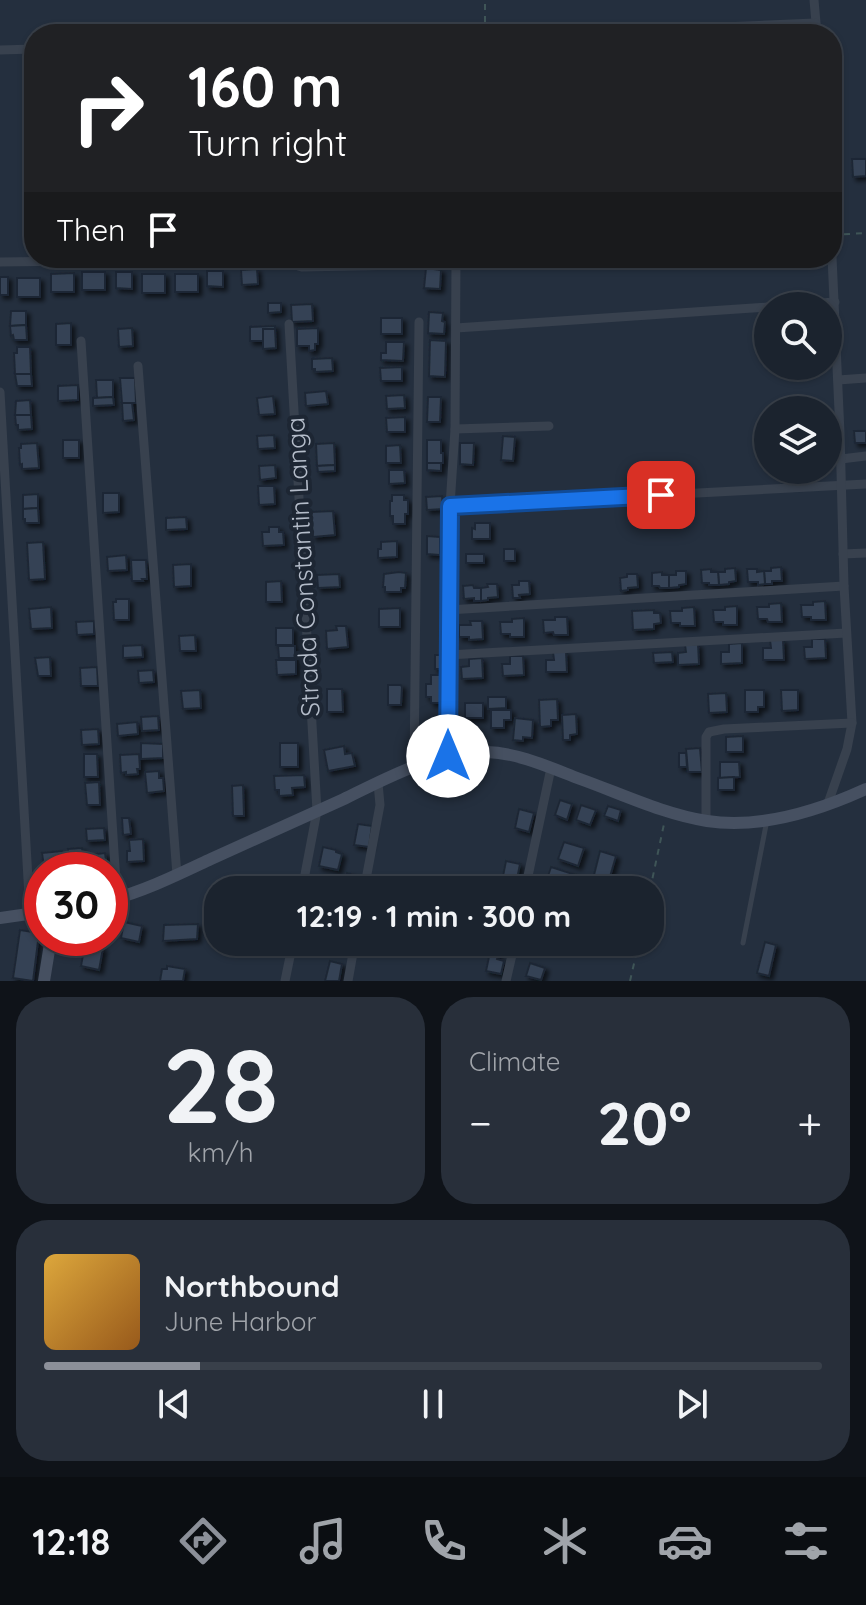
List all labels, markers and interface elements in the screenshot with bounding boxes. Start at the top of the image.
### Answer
text: 160 m [188,51,342,121]
icon: right [56,56,160,160]
text: Turn right [188,120,347,165]
icon: arrive [141,208,185,252]
text: Then [56,211,125,249]
map controls [754,292,842,484]
button: search [754,292,842,380]
button: layers [754,396,842,484]
street label: Strada Constantin Langa [278,416,327,718]
pin [627,461,695,529]
icon: arrive [639,473,683,517]
position arrow [406,714,490,798]
speed limit sign: 30 [24,852,128,956]
text: 12:19 · 1 min · 300 m [297,897,571,935]
text: 28 [162,1019,279,1149]
text: Climate [469,1045,560,1078]
text: 20° [597,1085,692,1160]
text: − [469,1095,492,1150]
text: + [797,1095,822,1150]
text: km/h [188,1136,253,1169]
text: Northbound [164,1267,340,1305]
text: June Harbor [164,1305,316,1338]
icon: previous [152,1382,196,1426]
icon: pause [411,1382,455,1426]
icon: next [670,1382,714,1426]
icon: directions [175,1513,231,1569]
icon: music [295,1513,351,1569]
icon: phone [416,1513,472,1569]
icon: climate [537,1513,593,1569]
icon: car [657,1513,713,1569]
icon: filters [778,1513,834,1569]
text: 12:18 [32,1519,110,1564]

